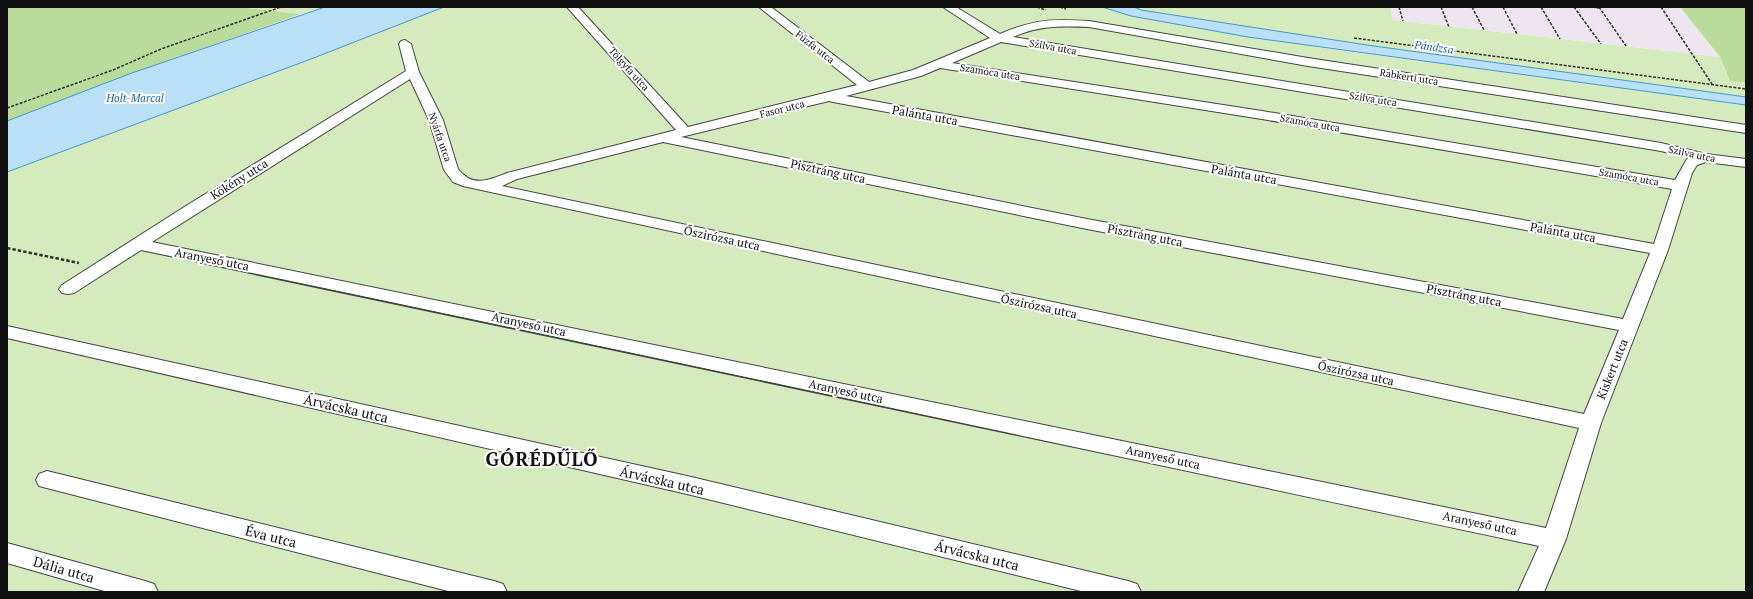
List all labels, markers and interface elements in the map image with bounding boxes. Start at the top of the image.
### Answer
street label: Fűzfa utca [793,28,837,66]
street label: Szilva utca [1028,36,1078,58]
water label: Pándzsa [1413,37,1455,57]
street label: Tölgyfa utca [606,44,652,94]
street label: Szamóca utca [959,61,1021,83]
street label: Rabkerti utca [1379,66,1439,88]
street label: Szilva utca [1348,89,1398,109]
water label: Holt-Marcal [105,91,164,105]
street label: Fasor utca [758,97,806,121]
street label: Palánta utca [891,102,959,128]
street label: Nyárfa utca [425,111,455,163]
street label: Szamóca utca [1279,111,1341,135]
street label: Szilva utca [1667,143,1717,165]
street label: Kökény utca [207,155,271,203]
street label: Pisztráng utca [789,156,867,186]
street label: Palánta utca [1210,161,1278,187]
street label: Szamóca utca [1598,165,1660,189]
street label: Palánta utca [1529,219,1597,245]
street label: Pisztráng utca [1106,220,1184,250]
street label: Őszirózsa utca [682,223,762,253]
street label: Aranyeső utca [173,244,251,274]
street label: Pisztráng utca [1425,280,1503,310]
street label: Őszirózsa utca [999,291,1079,321]
street label: Aranyeső utca [490,309,568,339]
street label: Kiskert utca [1593,337,1631,401]
street label: Őszirózsa utca [1316,358,1396,388]
street label: Aranyeső utca [807,376,885,406]
street label: Árvácska utca [302,389,390,427]
street label: Aranyeső utca [1124,442,1202,472]
district label: GÓRÉDŰLŐ [485,446,599,471]
street label: Árvácska utca [618,461,706,499]
street label: Aranyeső utca [1441,508,1519,538]
street label: Éva utca [243,520,299,552]
street label: Árvácska utca [933,535,1021,575]
street label: Dália utca [31,551,97,587]

